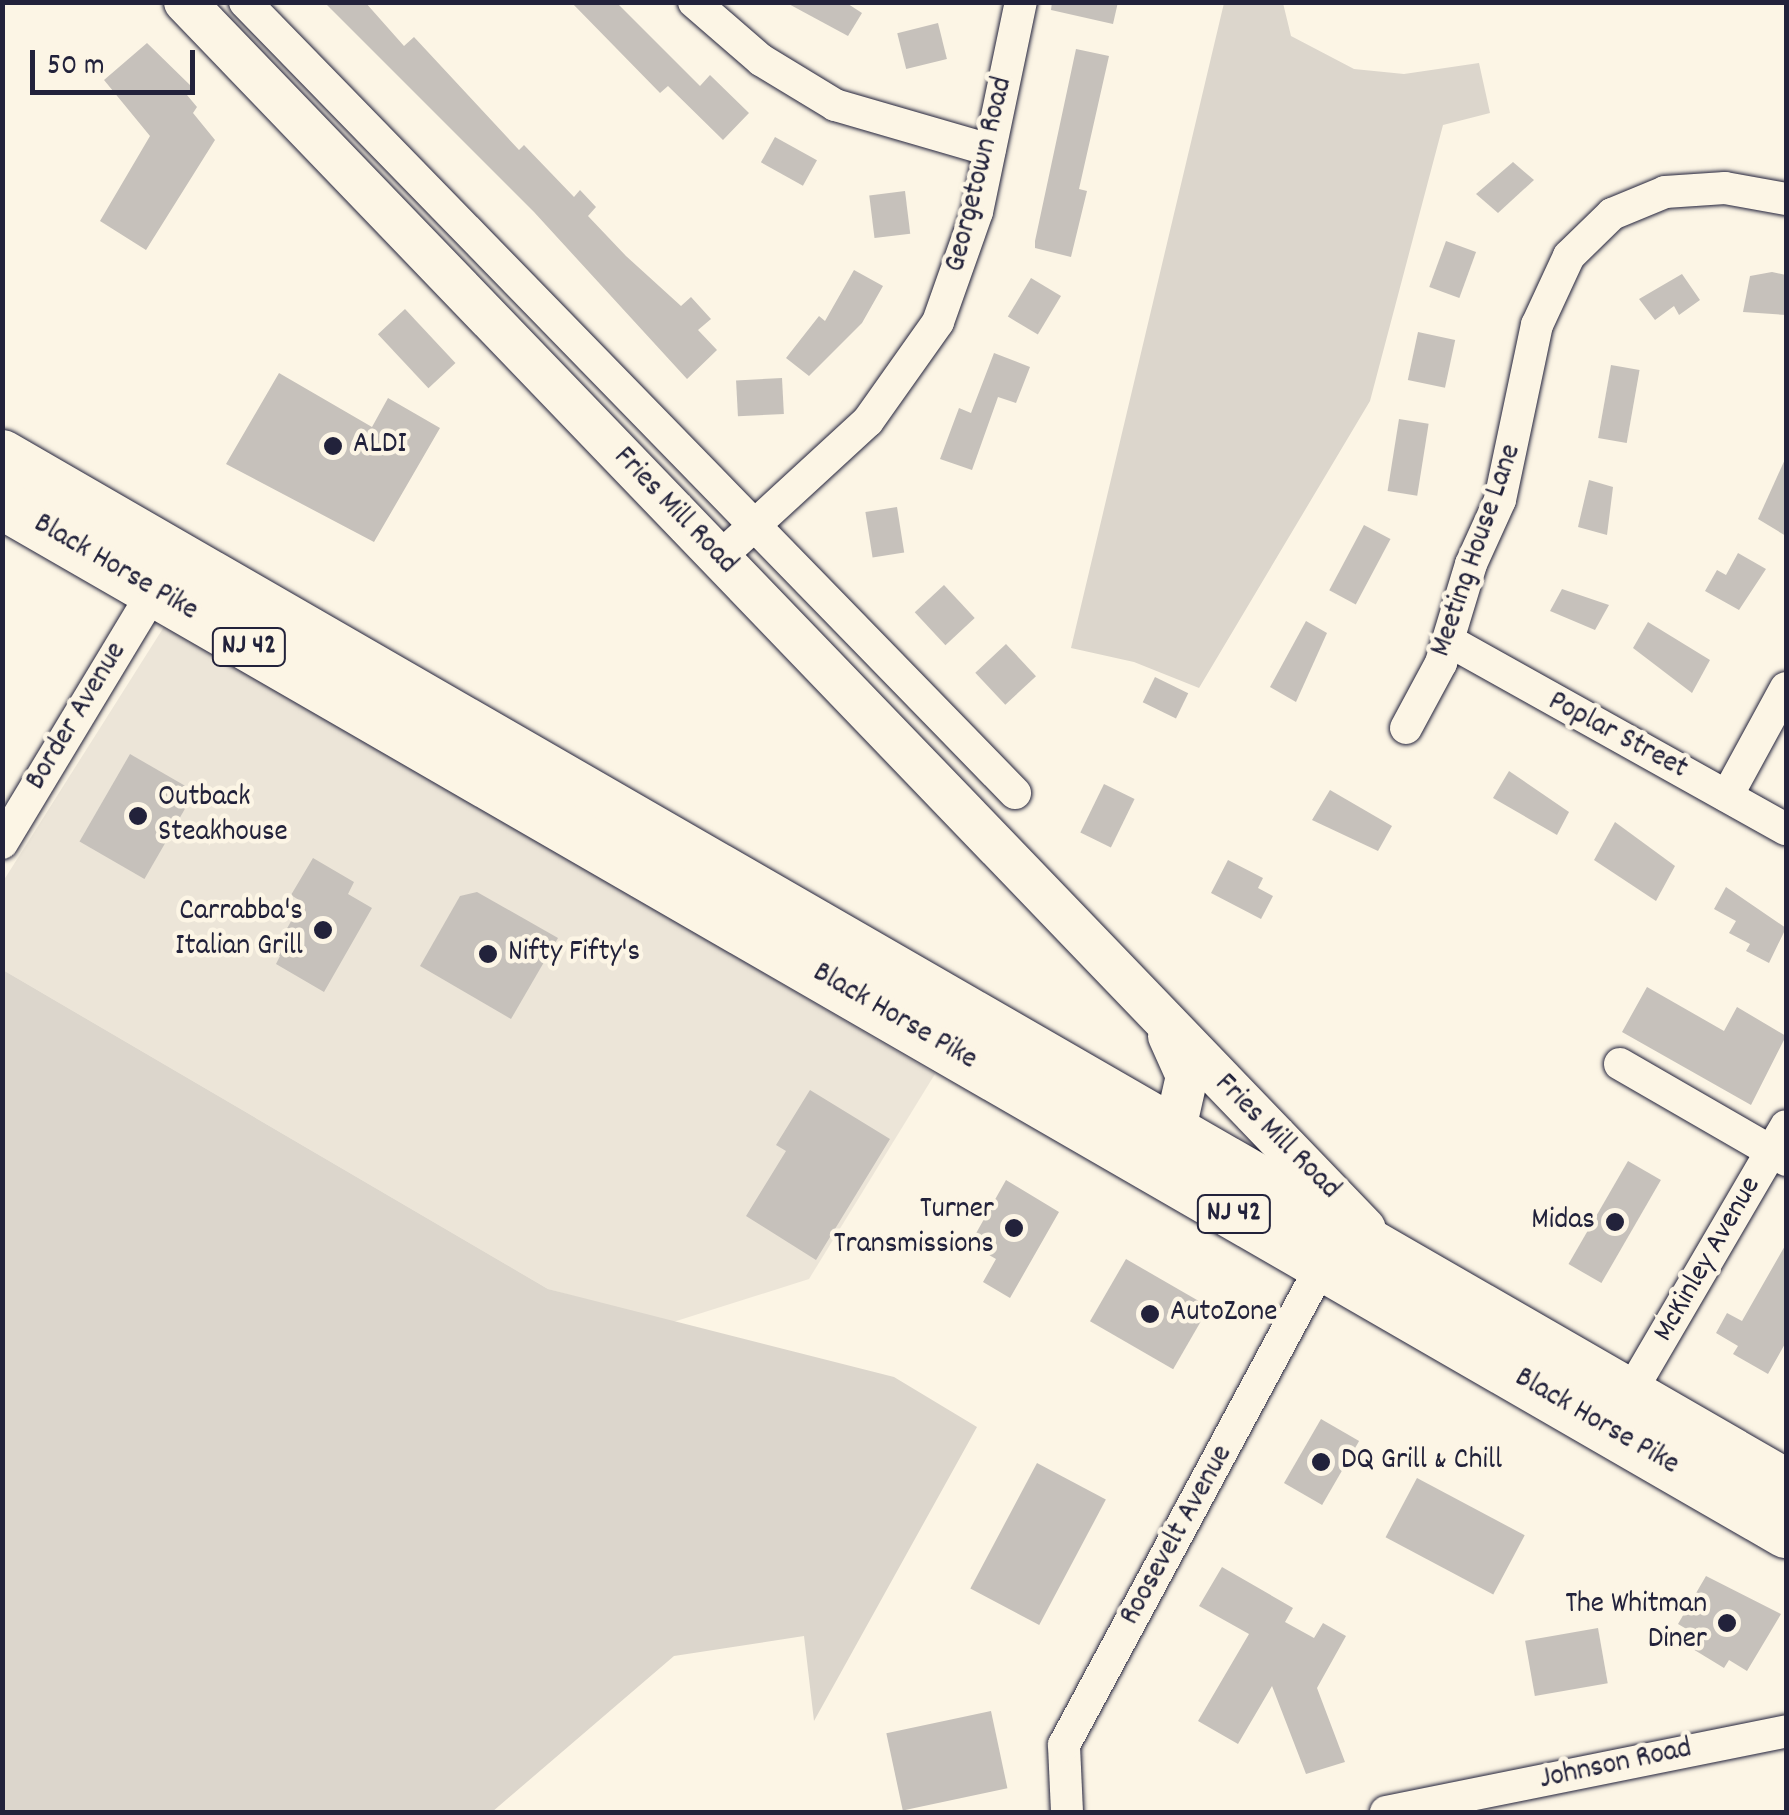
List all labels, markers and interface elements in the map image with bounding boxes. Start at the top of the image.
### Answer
scale bar [35,30,200,92]
text: 50 m [47,46,105,89]
street label: Georgetown Road [939,74,1023,276]
place label: ALDI [353,428,406,464]
marker: ALDI [322,435,344,457]
street label: Meeting House Lane [1425,440,1531,662]
street label: Fries Mill Road [604,441,744,583]
street label: Black Horse Pike [26,507,204,631]
road number: NJ 42 [212,624,286,670]
street label: Border Avenue [20,637,136,797]
street label: Poplar Street [1541,685,1693,789]
place label: Outback Steakhouse [158,781,288,852]
marker: Outback Steakhouse [127,805,149,827]
place label: Carrabba's Italian Grill [175,895,303,966]
marker: Carrabba's Italian Grill [312,919,334,941]
place label: Nifty Fifty's [508,936,640,972]
marker: Nifty Fifty's [477,943,499,965]
street label: Black Horse Pike [805,956,983,1080]
street label: Fries Mill Road [1206,1068,1346,1208]
street label: McKinley Avenue [1647,1171,1771,1349]
road number: NJ 42 [1196,1191,1272,1237]
place label: Turner Transmissions [834,1193,994,1264]
place label: Midas [1531,1204,1595,1240]
marker: Midas [1604,1211,1626,1233]
marker: Turner Transmissions [1003,1217,1025,1239]
place label: AutoZone [1170,1296,1277,1332]
marker: AutoZone [1139,1303,1161,1325]
street label: Black Horse Pike [1507,1361,1685,1485]
street label: Roosevelt Avenue [1114,1440,1242,1632]
place label: DQ Grill & Chill [1341,1444,1502,1480]
marker: DQ Grill & Chill [1310,1451,1332,1473]
place label: The Whitman Diner [1565,1588,1707,1658]
marker: The Whitman Diner [1716,1612,1738,1634]
street label: Johnson Road [1537,1732,1695,1800]

